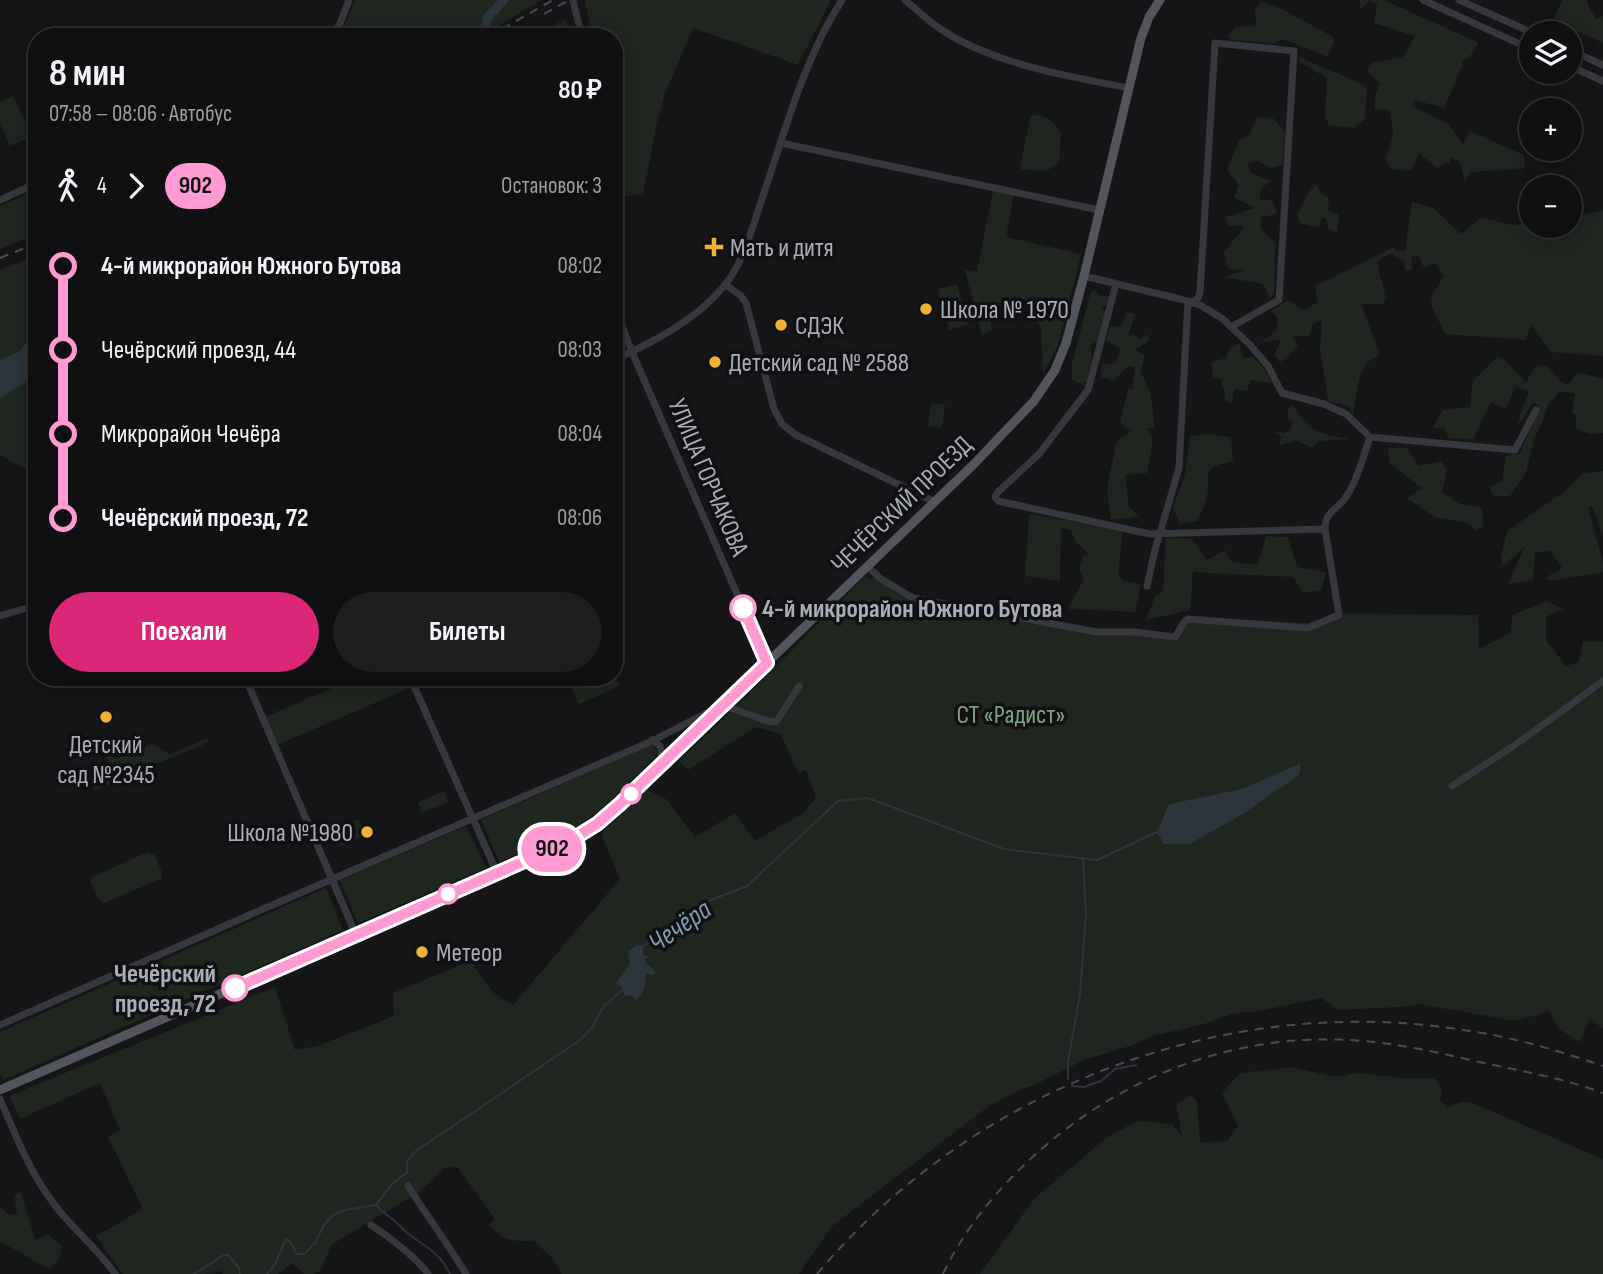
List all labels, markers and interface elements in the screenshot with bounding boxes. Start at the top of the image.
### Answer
map controls [1519,21,1582,238]
button: layers [1519,21,1582,84]
text: 8 мин [49,51,126,96]
text: 80 ₽ [558,75,602,106]
button: + [1519,98,1582,161]
text: 07:58 – 08:06 · Автобус [49,100,232,128]
icon: walk [49,167,87,205]
icon: forward [117,167,155,205]
text: 902 [179,171,212,200]
text: 4 [97,172,107,200]
text: Остановок: 3 [501,172,602,200]
button: − [1519,175,1582,238]
place label: Мать и дитя [730,233,834,264]
marker: Мать и дитя [704,237,724,257]
text: 4-й микрорайон Южного Бутова [101,251,402,282]
text: 08:02 [558,252,602,280]
place label: Школа № 1970 [940,295,1069,326]
marker: Школа № 1970 [918,301,934,317]
place label: СДЭК [795,311,844,342]
marker: СДЭК [773,317,789,333]
text: Чечёрский проезд, 44 [101,335,296,366]
text: 08:03 [557,336,602,364]
place label: Детский сад № 2588 [729,348,909,379]
marker: Детский сад № 2588 [707,354,723,370]
street label: УЛИЦА ГОРЧАКОВА [661,394,755,562]
text: Микрорайон Чечёра [101,419,281,450]
text: 08:04 [557,420,602,448]
street label: ЧЕЧЁРСКИЙ ПРОЕЗД [825,430,979,580]
text: Чечёрский проезд, 72 [101,503,308,534]
text: 08:06 [557,504,602,532]
button: Поехали [49,592,319,672]
button: Билеты [333,592,602,672]
place label: 4-й микрорайон Южного Бутова [762,594,1063,625]
marker: 4-й микрорайон Южного Бутова [730,595,756,621]
park label: СТ «Радист» [956,700,1066,731]
marker: Детский сад №2345 [98,709,114,725]
place label: Детский сад №2345 [57,730,155,791]
unlabelled marker [621,784,641,804]
place label: Школа №1980 [227,818,353,849]
marker: Школа №1980 [359,824,375,840]
line badge: 902 [512,826,592,872]
text: 902 [535,834,569,863]
unlabelled marker [438,884,458,904]
water label: Чечёра [642,893,718,960]
place label: Метеор [436,938,503,969]
marker: Метеор [414,944,430,960]
place label: Чечёрский проезд, 72 [114,959,216,1020]
marker: Чечёрский проезд, 72 [222,975,248,1001]

